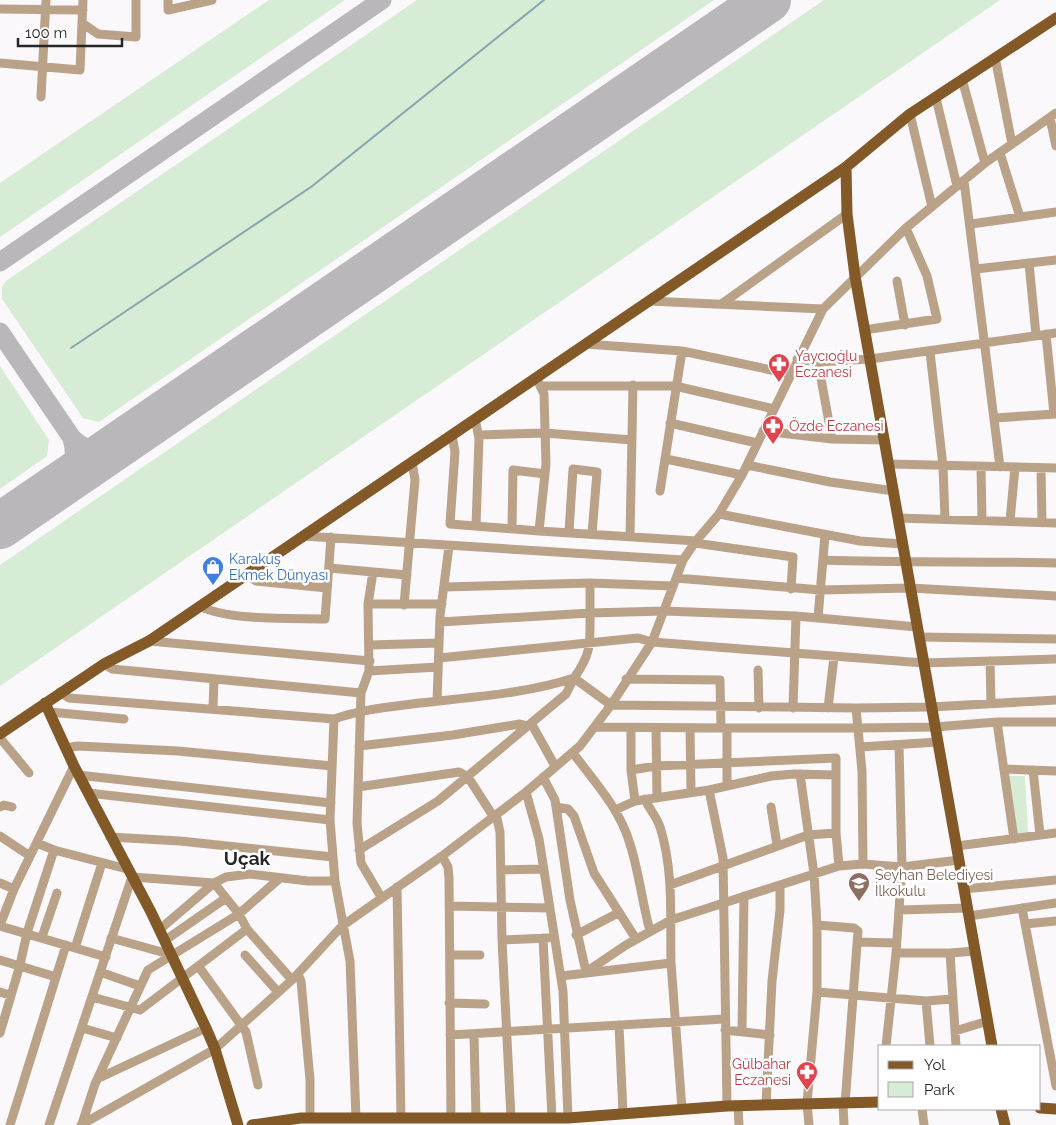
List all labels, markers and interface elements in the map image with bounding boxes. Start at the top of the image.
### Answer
scale bar [18,15,121,47]
text: 100 m [25,24,67,42]
place label: Yaycıoğlu Eczanesi [795,348,857,380]
pharmacy icon: Yaycıoğlu Eczanesi [767,352,791,383]
pharmacy icon: Özde Eczanesi [761,414,785,445]
place label: Özde Eczanesi [789,416,883,434]
place label: Karakuş Ekmek Dünyası [229,551,328,583]
shop icon: Karakuş Ekmek Dünyası [201,555,225,586]
district label: Uçak [224,847,271,869]
place label: Seyhan Belediyesi İlkokulu [875,867,993,899]
school or university icon: Seyhan Belediyesi İlkokulu [847,871,871,902]
legend [878,1045,1041,1110]
place label: Gülbahar Eczanesi [732,1056,791,1088]
text: Yol [924,1056,946,1074]
pharmacy icon: Gülbahar Eczanesi [795,1060,819,1091]
text: Park [924,1081,955,1099]

